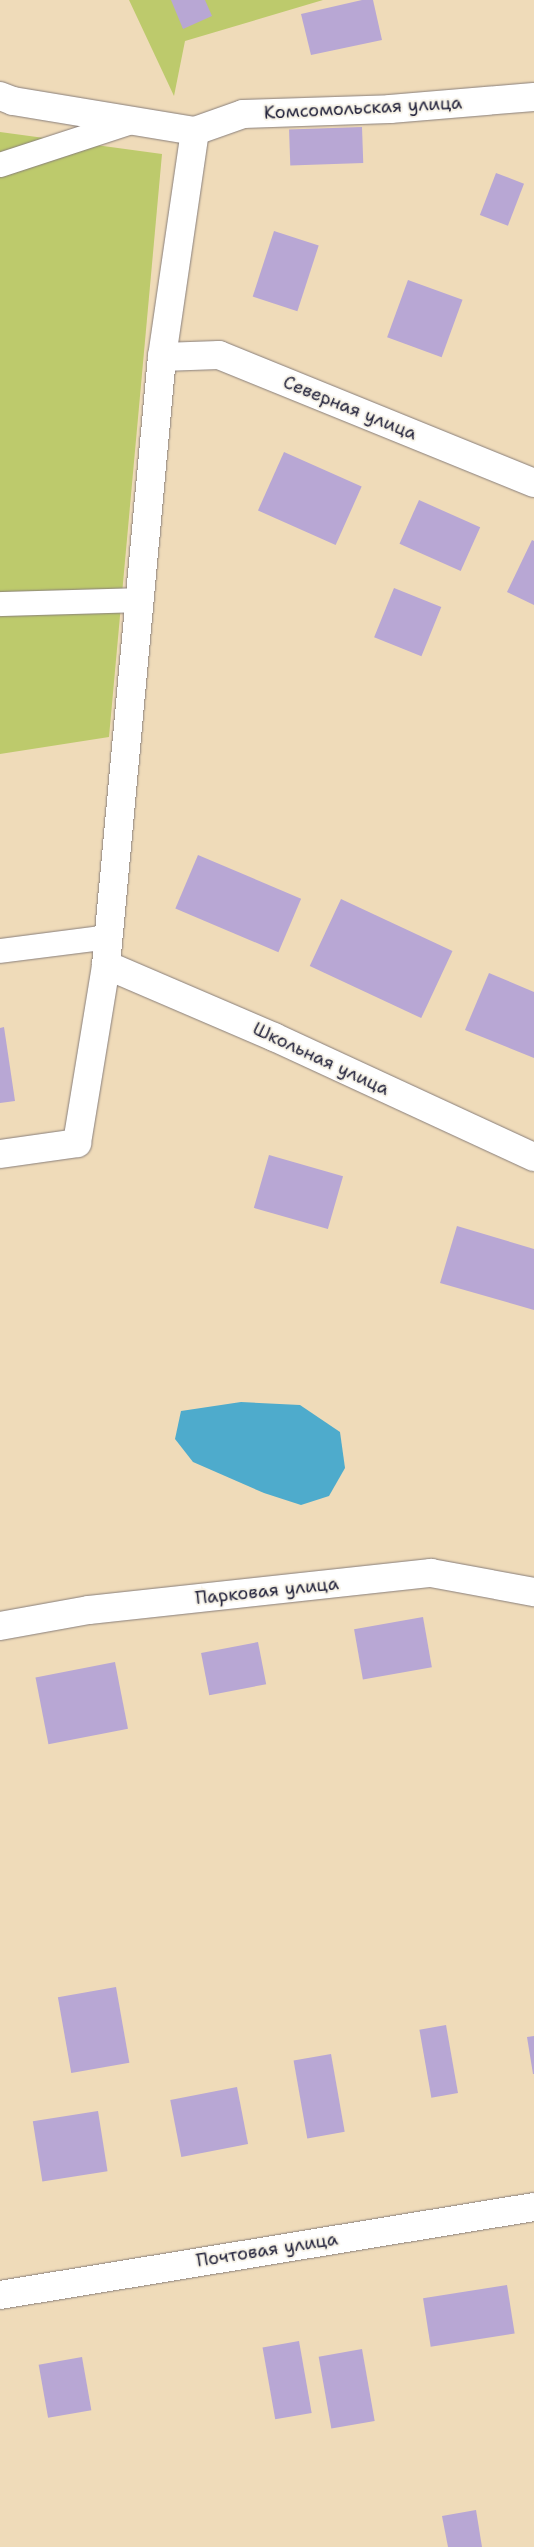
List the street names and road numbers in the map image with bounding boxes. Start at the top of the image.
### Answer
street label: Комсомольская улица [263,92,463,124]
street label: Северная улица [280,371,420,445]
street label: Школьная улица [249,1018,393,1100]
street label: Парковая улица [194,1573,340,1609]
street label: Почтовая улица [195,2228,339,2272]

